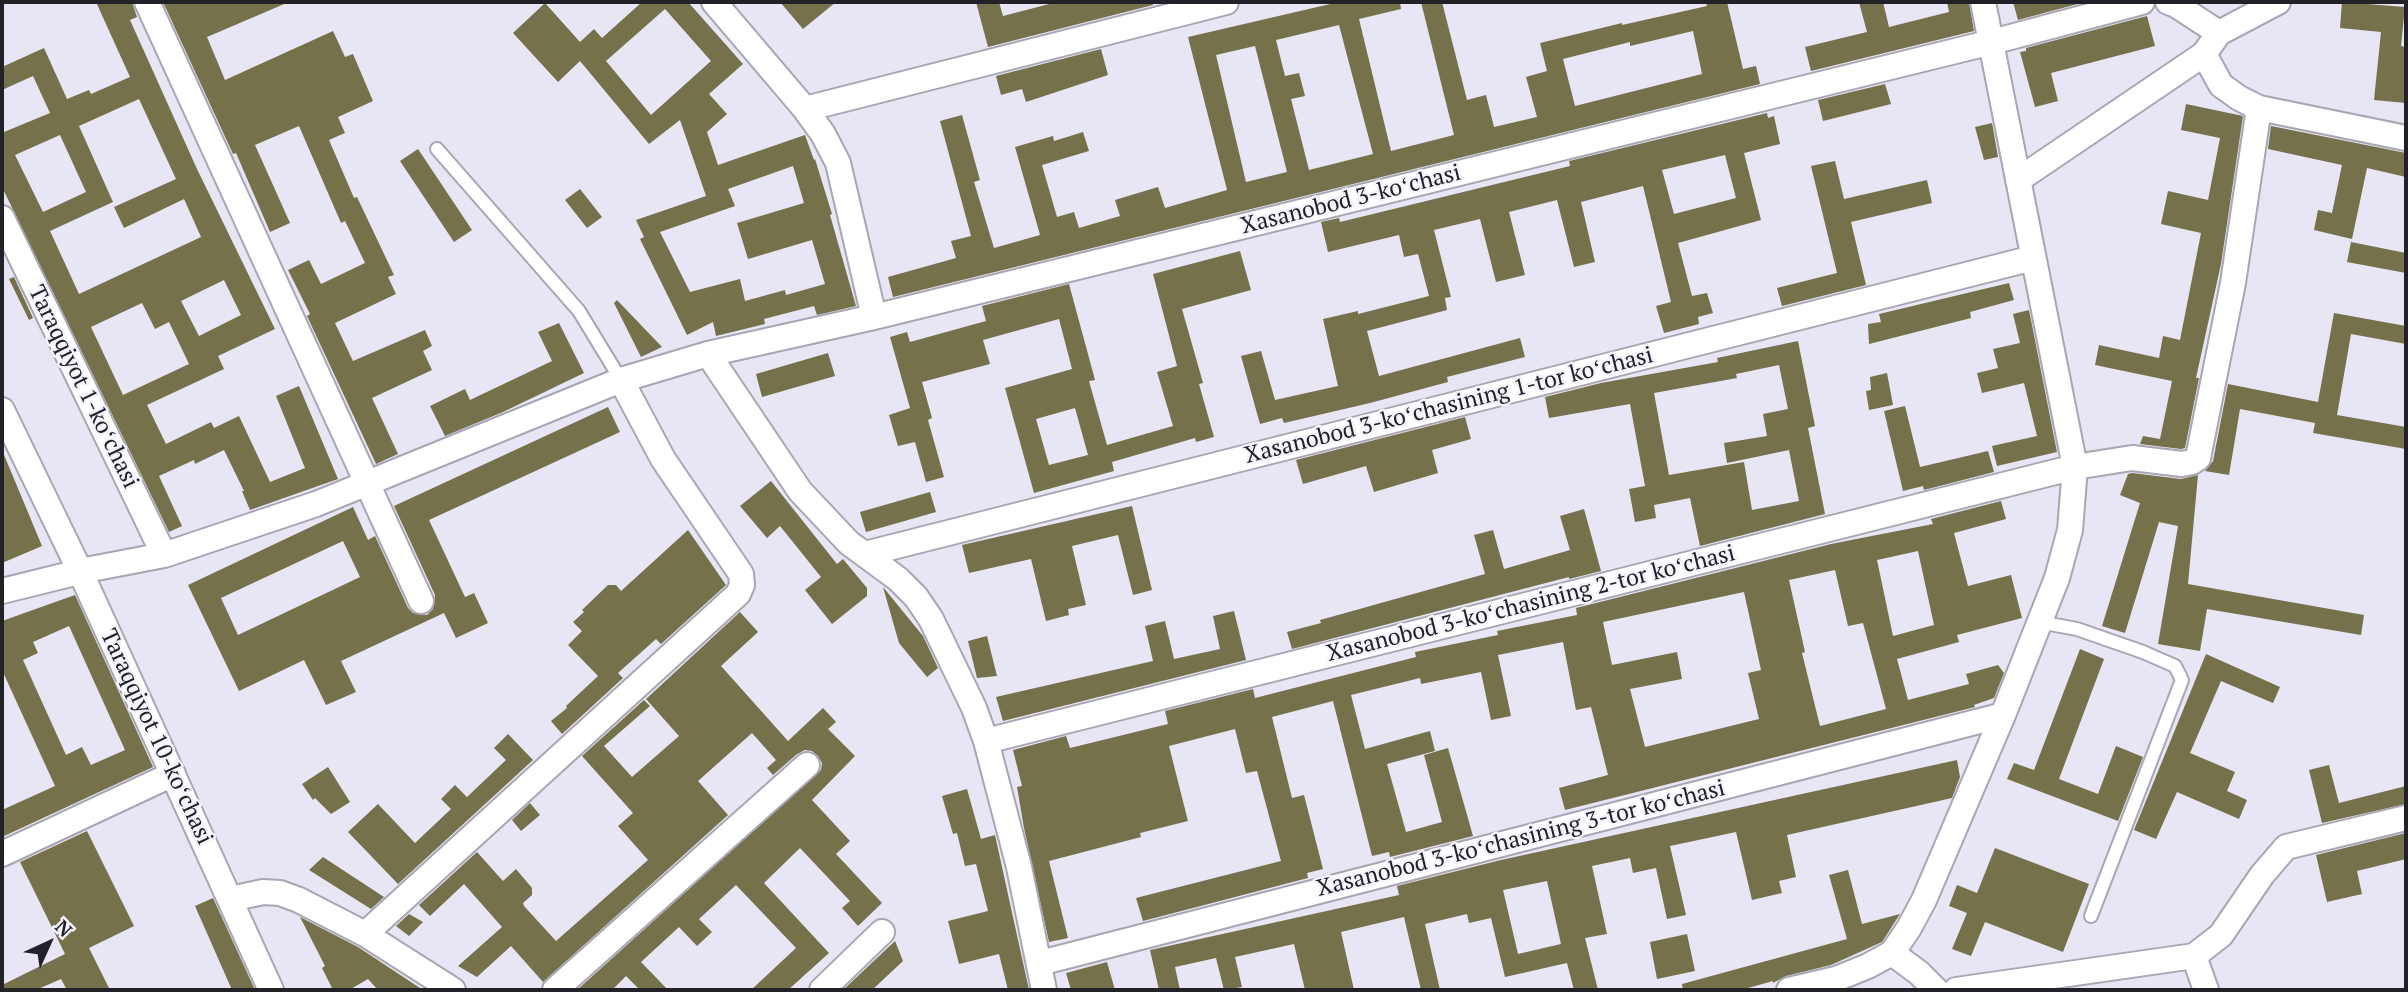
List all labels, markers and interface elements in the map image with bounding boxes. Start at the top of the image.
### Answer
street label: Xasanobod 3-koʻchasi [1238,159,1464,241]
street label: Taraqqiyot 1-koʻchasi [22,281,144,493]
street label: Xasanobod 3-koʻchasining 1-tor koʻchasi [1242,342,1656,470]
street label: Xasanobod 3-koʻchasining 2-tor koʻchasi [1324,540,1738,668]
street label: Taraqqiyot 10-koʻchasi [94,625,218,849]
street label: Xasanobod 3-koʻchasining 3-tor koʻchasi [1314,775,1728,903]
north arrow [14,908,84,978]
text: N [50,914,78,942]

